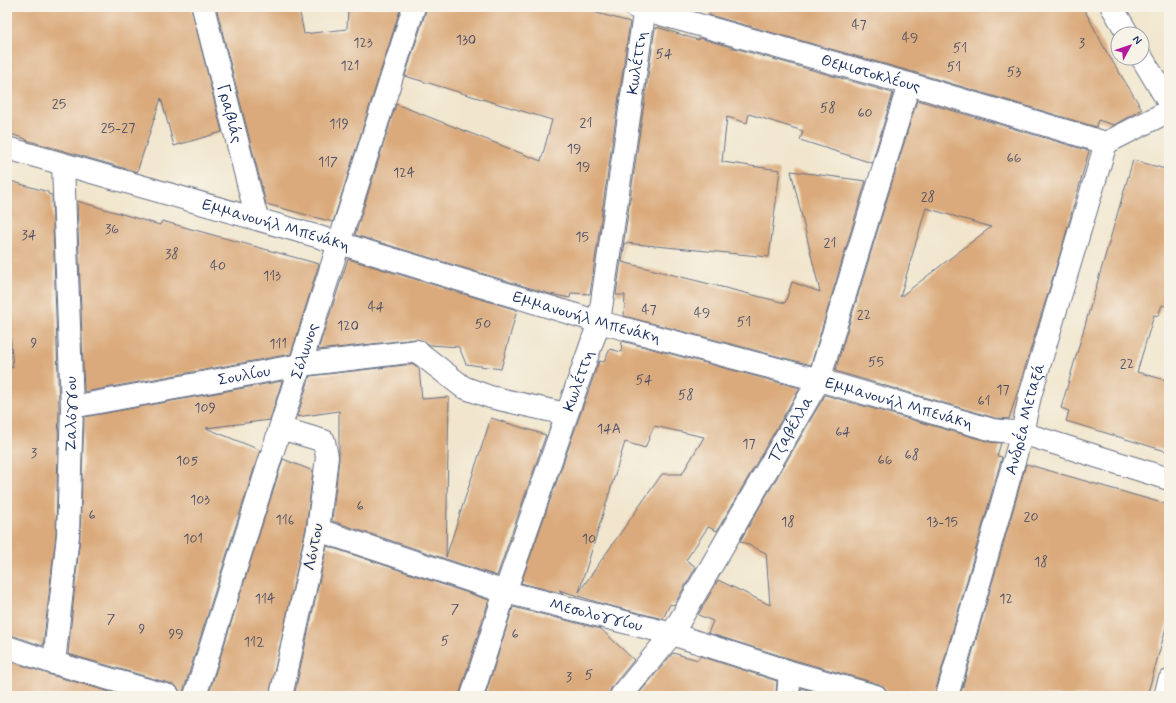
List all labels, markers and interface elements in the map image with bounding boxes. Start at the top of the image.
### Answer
house number: 47 [851,16,867,34]
north arrow [1110,26,1150,66]
house number: 49 [902,29,918,47]
street label: Κωλέττη [622,30,652,96]
house number: 130 [456,31,476,49]
text: N [1129,33,1145,48]
house number: 123 [353,34,373,52]
house number: 3 [1079,34,1085,52]
house number: 51 [953,39,967,57]
house number: 54 [656,45,673,63]
street label: Θεμιστοκλέους [819,49,923,97]
house number: 121 [340,57,360,75]
house number: 51 [947,58,961,76]
house number: 53 [1007,63,1021,81]
street label: Γραβιάς [213,82,248,145]
house number: 25 [52,95,66,113]
house number: 58 [820,99,836,117]
house number: 60 [857,104,873,122]
house number: 21 [580,114,592,132]
house number: 119 [329,115,349,133]
house number: 25-27 [101,119,135,137]
house number: 19 [567,140,581,158]
house number: 66 [1007,149,1022,167]
house number: 117 [318,153,338,171]
house number: 19 [576,158,590,176]
house number: 124 [393,164,415,182]
house number: 28 [921,188,935,206]
street label: Εμμανουήλ Μπενάκη [200,194,353,256]
house number: 36 [105,220,119,238]
house number: 34 [22,226,37,244]
house number: 15 [575,228,589,246]
house number: 21 [824,234,836,252]
house number: 38 [165,245,179,263]
house number: 40 [210,257,226,275]
house number: 113 [263,267,281,285]
street label: Εμμανουήλ Μπενάκη [510,286,663,348]
house number: 44 [368,298,385,316]
house number: 47 [641,301,657,319]
house number: 49 [694,304,710,322]
house number: 22 [857,306,871,324]
house number: 51 [737,313,751,331]
house number: 50 [475,315,491,333]
house number: 120 [337,317,359,335]
street label: Σόλωνος [286,320,323,382]
house number: 9 [31,334,38,352]
house number: 111 [269,335,287,353]
street label: Κωλέττη [558,347,599,414]
house number: 55 [868,353,884,371]
house number: 22 [1120,355,1134,373]
street label: Σουλίου [216,360,272,390]
street label: Ανδρέα Μεταξά [1000,360,1050,477]
house number: 54 [636,371,653,389]
street label: Εμμανουήλ Μπενάκη [823,372,976,434]
street label: Ζαλόγγου [60,376,83,452]
house number: 17 [996,381,1010,399]
house number: 58 [678,386,694,404]
street label: Τζαβέλλα [763,392,818,466]
house number: 61 [977,392,991,410]
house number: 109 [194,399,216,417]
house number: 14Α [597,420,621,438]
house number: 64 [835,423,851,441]
house number: 17 [742,435,756,453]
house number: 3 [31,444,37,462]
house number: 68 [905,446,919,464]
house number: 66 [878,451,893,469]
house number: 105 [176,452,198,470]
house number: 103 [190,491,210,509]
house number: 6 [356,497,364,515]
house number: 6 [88,506,96,524]
house number: 20 [1024,508,1038,526]
house number: 116 [276,511,294,529]
house number: 18 [781,513,795,531]
house number: 13-15 [926,513,958,531]
street label: Λόντου [299,522,329,572]
house number: 101 [183,530,203,548]
house number: 10 [582,530,596,548]
house number: 18 [1034,553,1048,571]
house number: 114 [255,590,275,608]
house number: 12 [999,590,1013,608]
street label: Μεσολογγίου [547,593,645,637]
house number: 7 [451,600,460,618]
house number: 7 [107,610,116,628]
house number: 9 [139,620,146,638]
house number: 99 [168,625,184,643]
house number: 6 [511,625,519,643]
house number: 5 [441,632,449,650]
house number: 112 [244,633,264,651]
house number: 5 [585,666,593,684]
house number: 3 [566,668,572,686]

